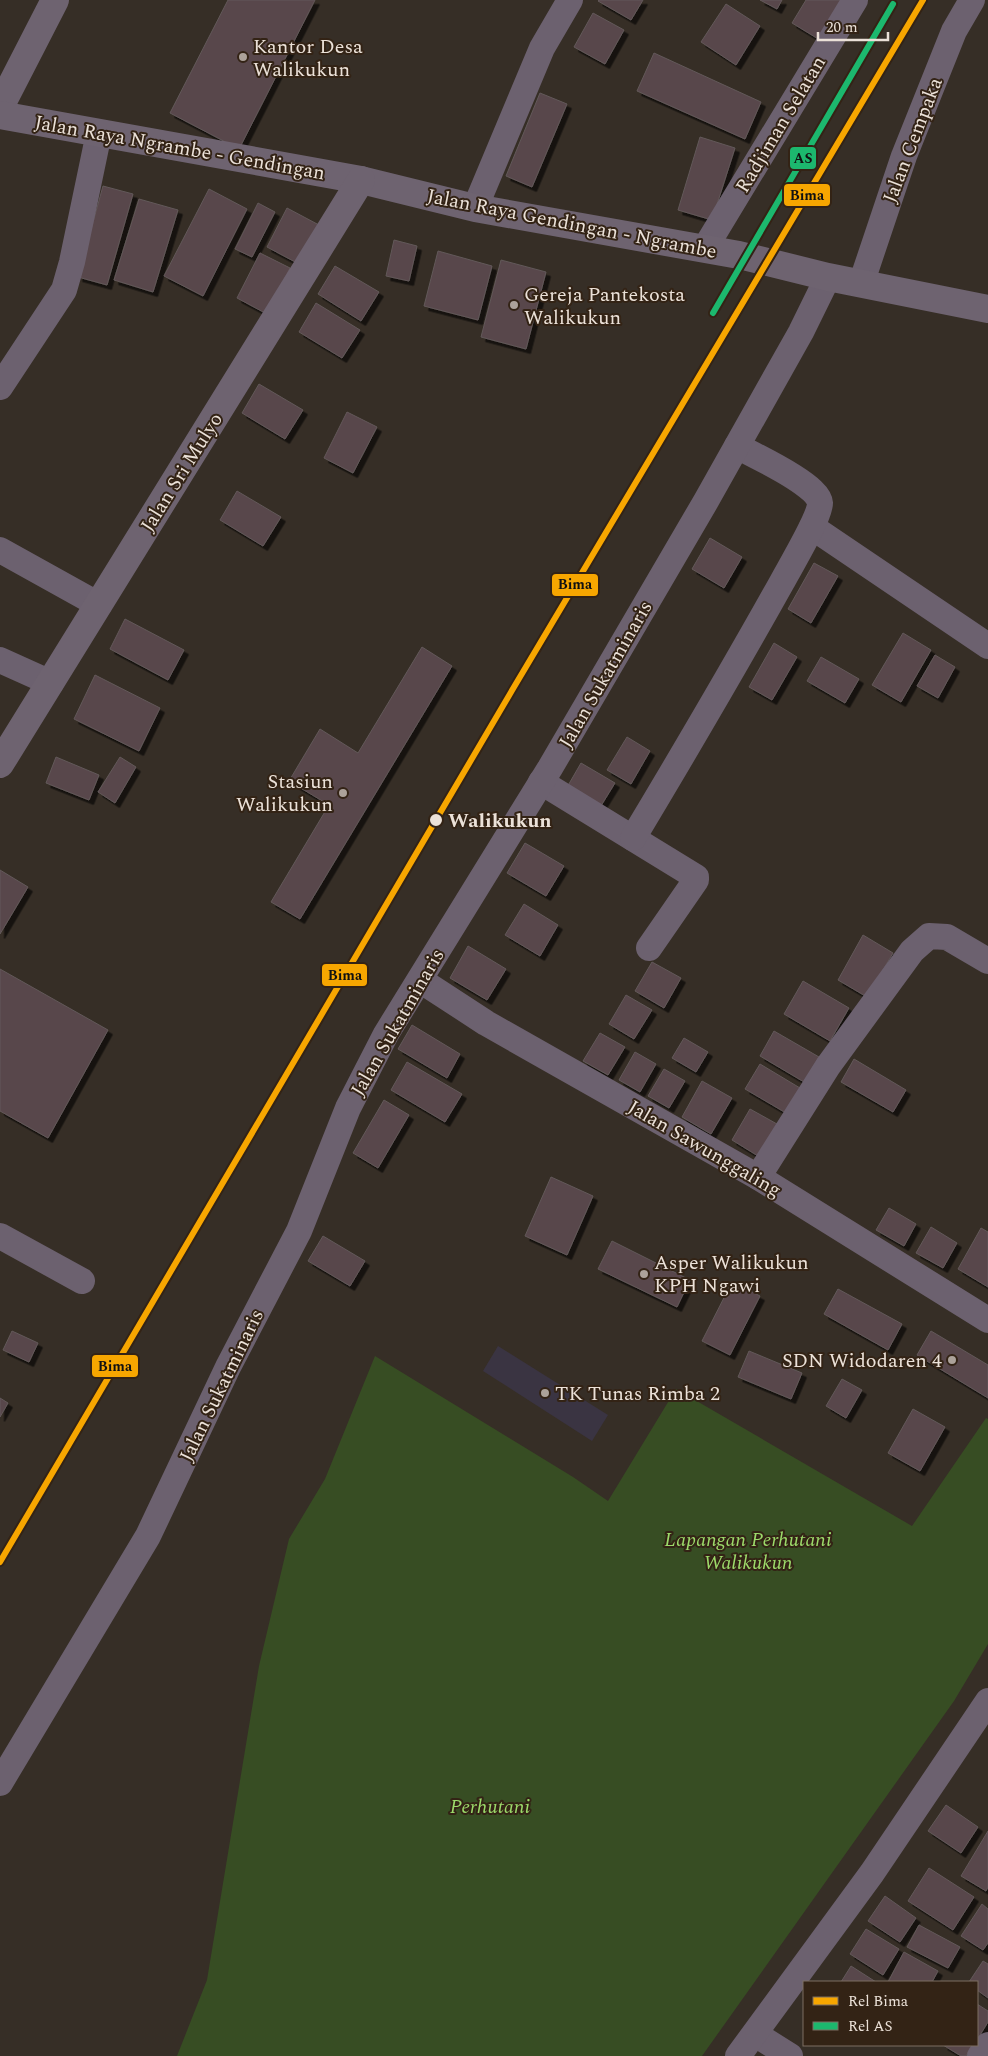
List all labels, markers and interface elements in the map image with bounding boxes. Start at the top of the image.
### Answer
scale bar [818,10,888,42]
text: 20 m [826,16,858,39]
place label: Kantor Desa Walikukun [253,32,363,85]
street label: Radjiman Selatan [728,50,834,199]
marker: Kantor Desa Walikukun [237,51,249,63]
street label: Jalan Cempaka [875,73,951,208]
street label: Jalan Raya Ngrambe - Gendingan [32,108,327,188]
line badge: AS [789,146,817,170]
text: AS [794,148,812,169]
street label: Jalan Raya Gendingan - Ngrambe [424,181,719,267]
line badge: Bima [783,183,831,207]
text: Bima [790,185,825,206]
place label: Gereja Pantekosta Walikukun [524,280,685,333]
marker: Gereja Pantekosta Walikukun [508,299,520,311]
street label: Jalan Sri Mulyo [133,407,231,538]
line badge: Bima [551,573,599,597]
text: Bima [558,574,593,595]
street label: Jalan Sukatminaris [551,595,660,754]
place label: Stasiun Walikukun [236,767,333,820]
marker: Stasiun Walikukun [337,787,349,799]
place label: Walikukun [448,806,552,836]
marker: Walikukun [428,812,444,828]
street label: Jalan Sukatminaris [343,943,452,1102]
line badge: Bima [321,963,368,987]
text: Bima [328,965,363,986]
street label: Jalan Sawunggaling [622,1093,787,1205]
place label: Asper Walikukun KPH Ngawi [654,1248,809,1301]
marker: Asper Walikukun KPH Ngawi [638,1268,650,1280]
street label: Jalan Sukatminaris [172,1304,272,1467]
place label: SDN Widodaren 4 [782,1346,942,1376]
line badge: Bima [91,1354,139,1378]
marker: SDN Widodaren 4 [946,1354,958,1366]
text: Bima [98,1356,133,1377]
place label: TK Tunas Rimba 2 [555,1379,720,1409]
marker: TK Tunas Rimba 2 [539,1387,551,1399]
park label: Lapangan Perhutani Walikukun [664,1525,832,1578]
park label: Perhutani [450,1792,531,1822]
legend [803,1981,978,2046]
text: Rel Bima [848,1990,909,2013]
text: Rel AS [848,2015,893,2038]

